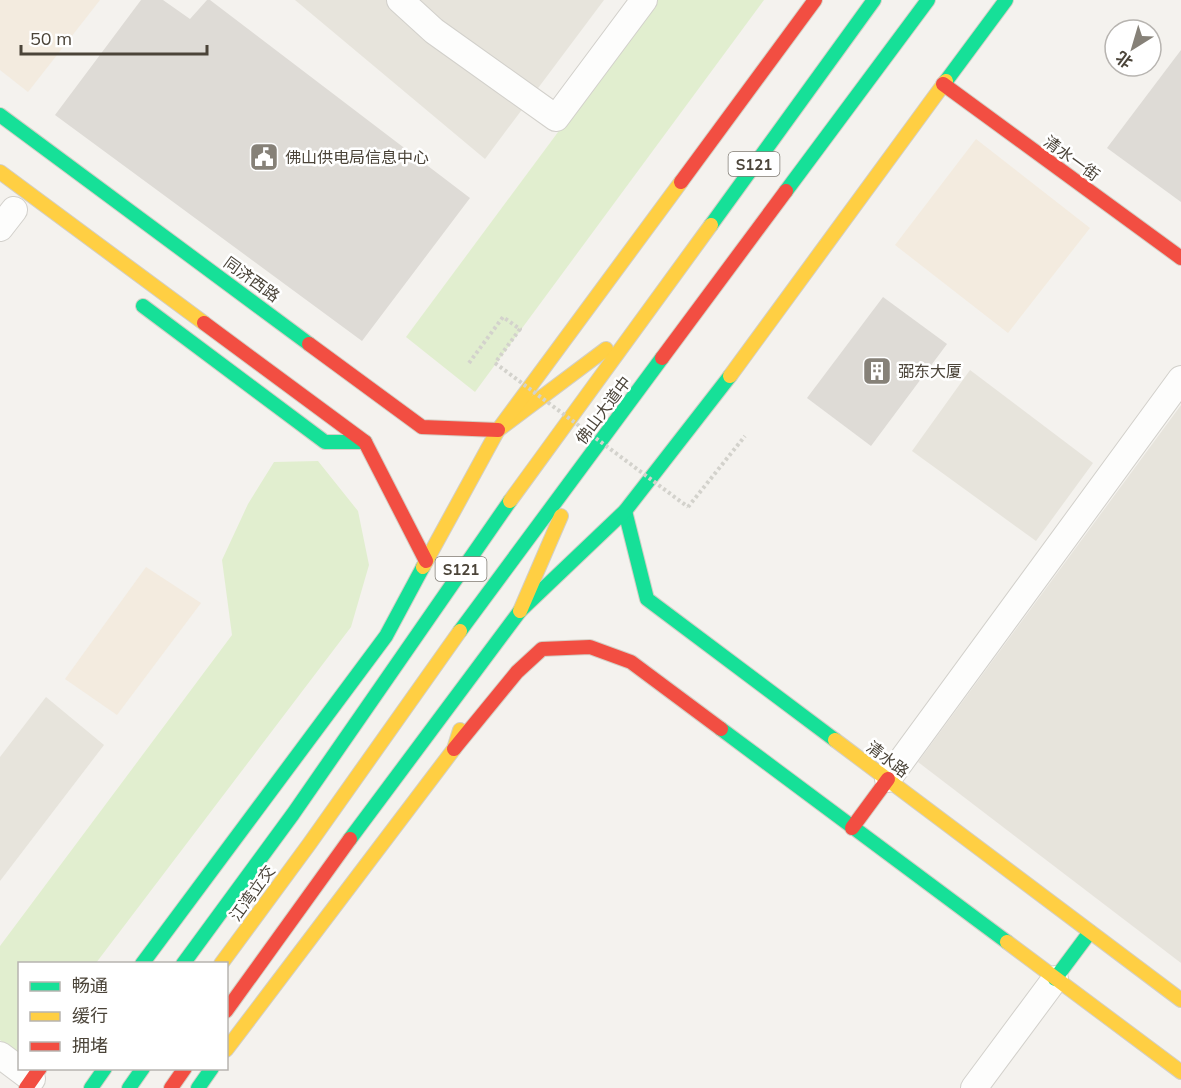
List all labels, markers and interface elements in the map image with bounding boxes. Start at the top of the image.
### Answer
scale bar [21,18,207,56]
north arrow [1103,18,1163,78]
text: 50 m [30,27,72,50]
text: 北 [1112,47,1136,73]
street label: 清水一街 [1040,131,1104,185]
public building icon: 佛山供电局信息中心 [248,141,280,173]
place label: 佛山供电局信息中心 [285,147,429,167]
road number: S121 [728,152,780,176]
street label: 同济西路 [220,252,284,306]
building icon: 弼东大厦 [861,355,893,387]
place label: 弼东大厦 [898,361,962,381]
street label: 佛山大道中 [571,372,635,448]
road number: S121 [436,557,486,581]
street label: 清水路 [863,737,913,781]
street label: 江湾立交 [225,861,279,925]
legend [18,962,228,1070]
text: 畅通 [72,974,108,997]
text: 缓行 [72,1004,108,1027]
text: 拥堵 [72,1034,108,1057]

